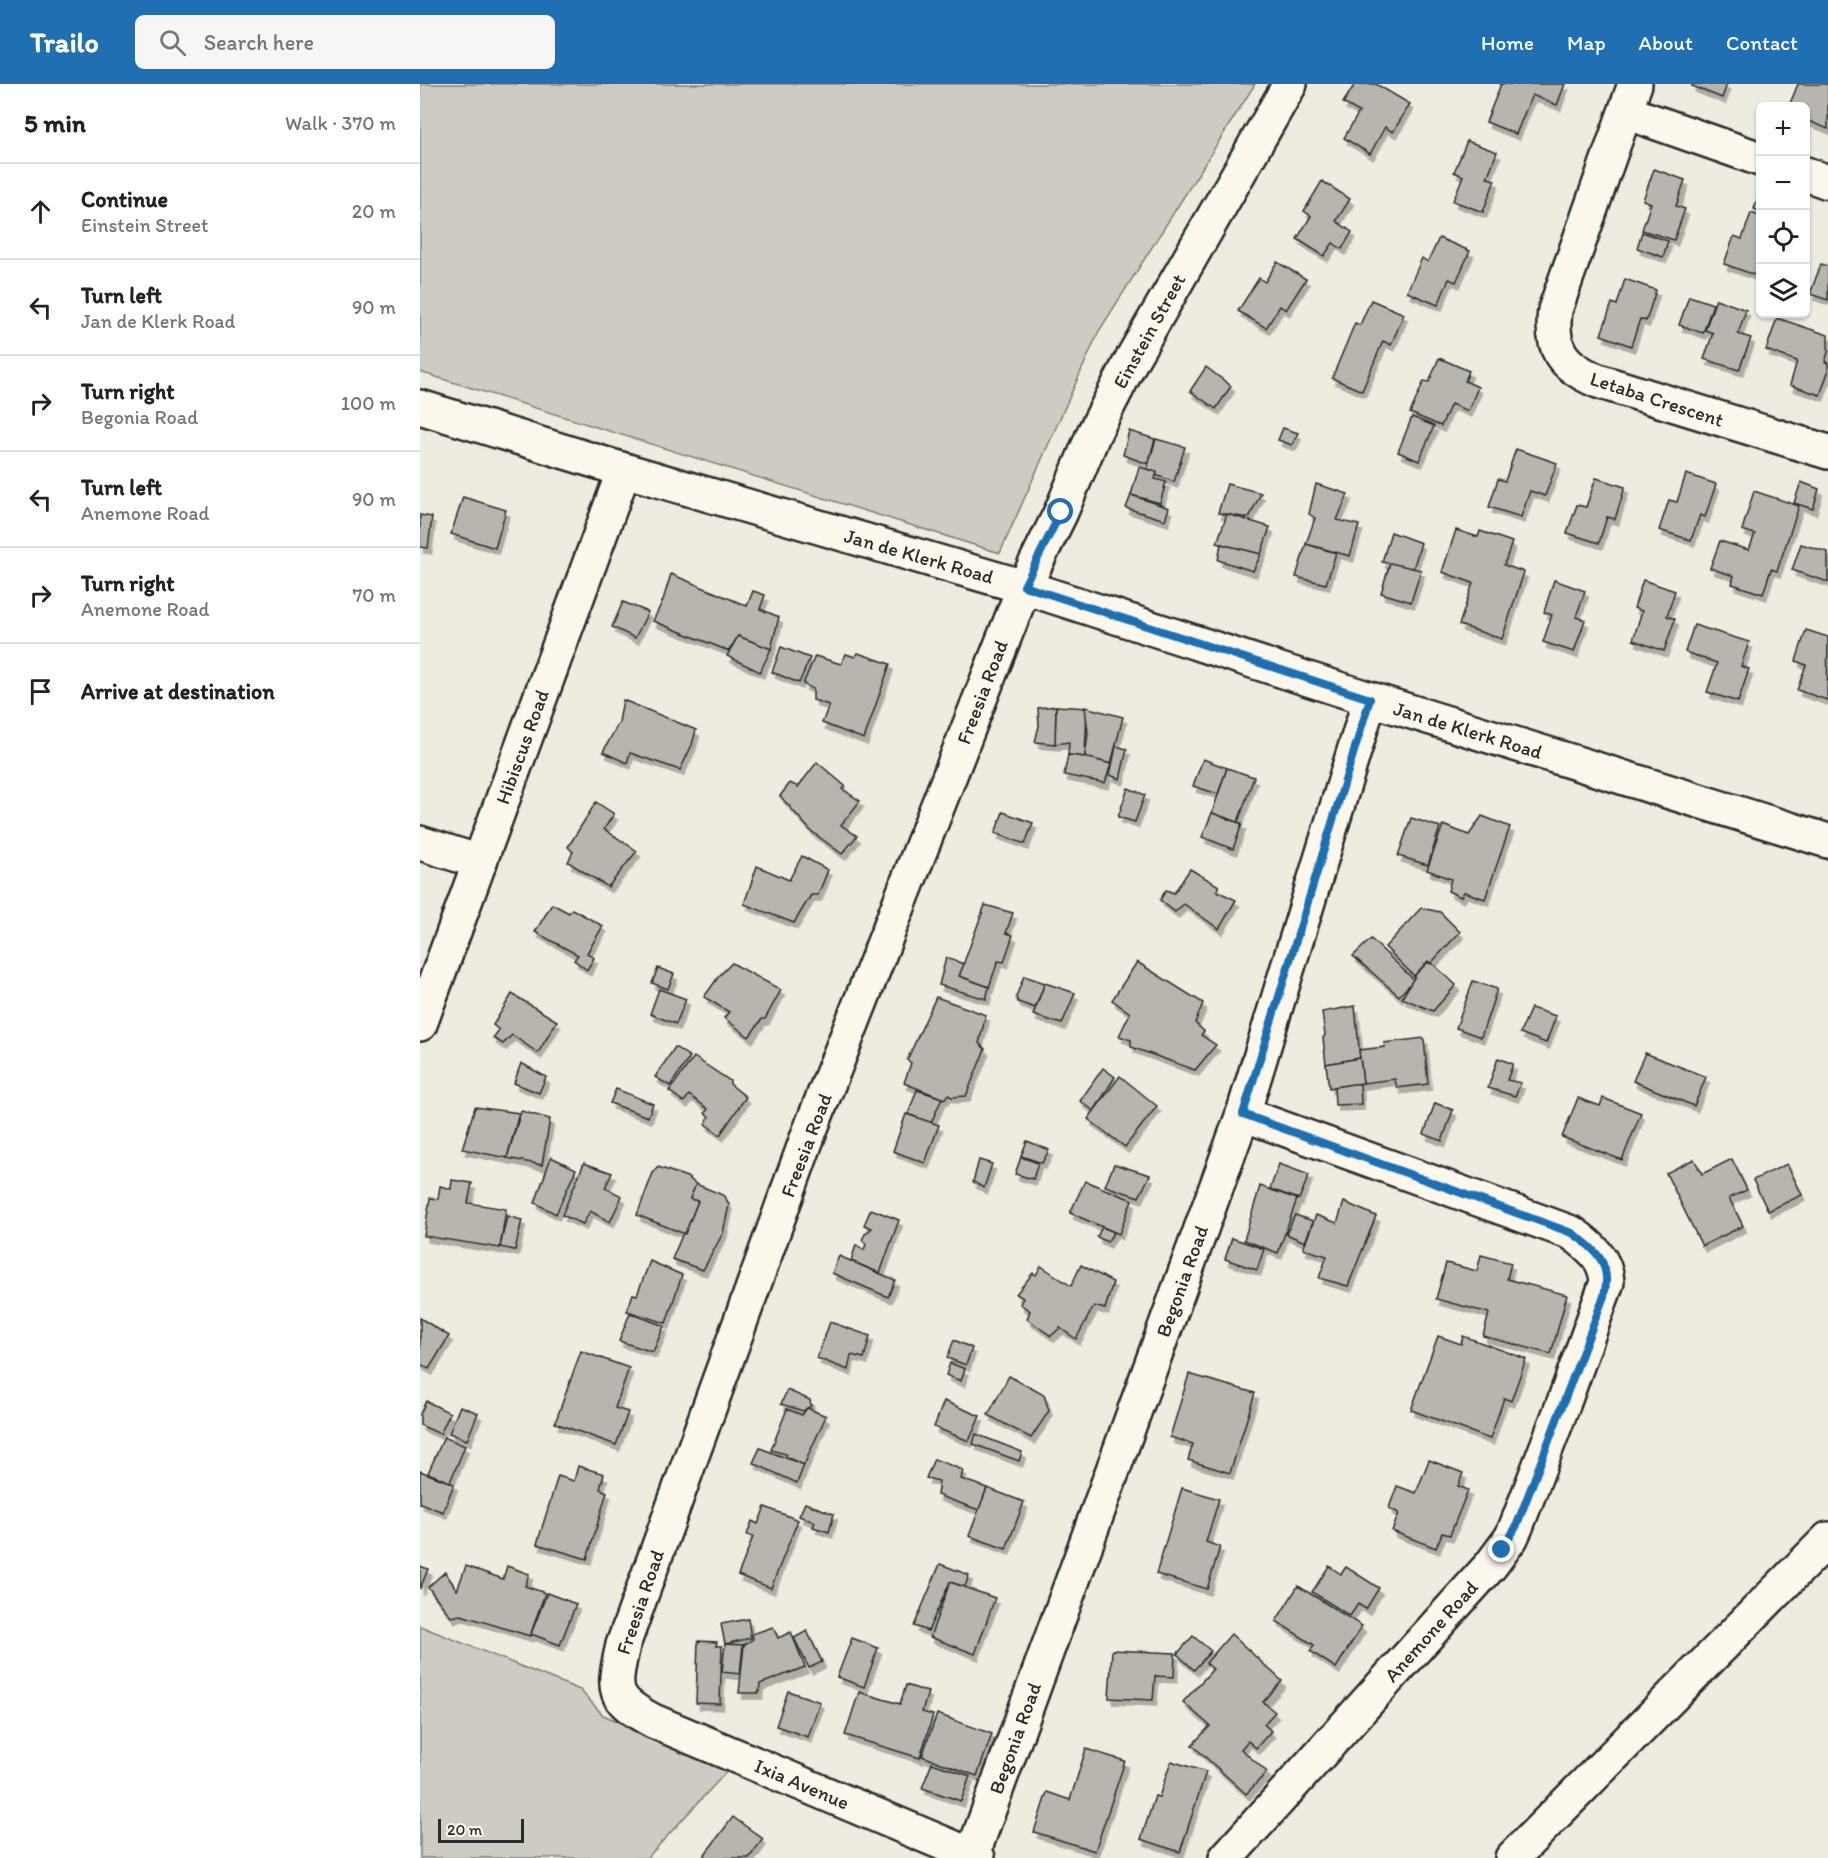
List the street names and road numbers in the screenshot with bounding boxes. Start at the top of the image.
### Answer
street label: Einstein Street [1108,269,1190,393]
street label: Letaba Crescent [1587,366,1727,432]
street label: Jan de Klerk Road [842,523,997,589]
street label: Freesia Road [951,637,1013,747]
street label: Hibiscus Road [490,686,554,808]
street label: Jan de Klerk Road [1391,696,1545,764]
street label: Freesia Road [775,1090,837,1200]
street label: Begonia Road [1151,1222,1213,1340]
street label: Freesia Road [611,1546,669,1658]
street label: Anemone Road [1379,1575,1483,1687]
street label: Begonia Road [984,1679,1046,1797]
street label: Ixia Avenue [751,1753,853,1815]

